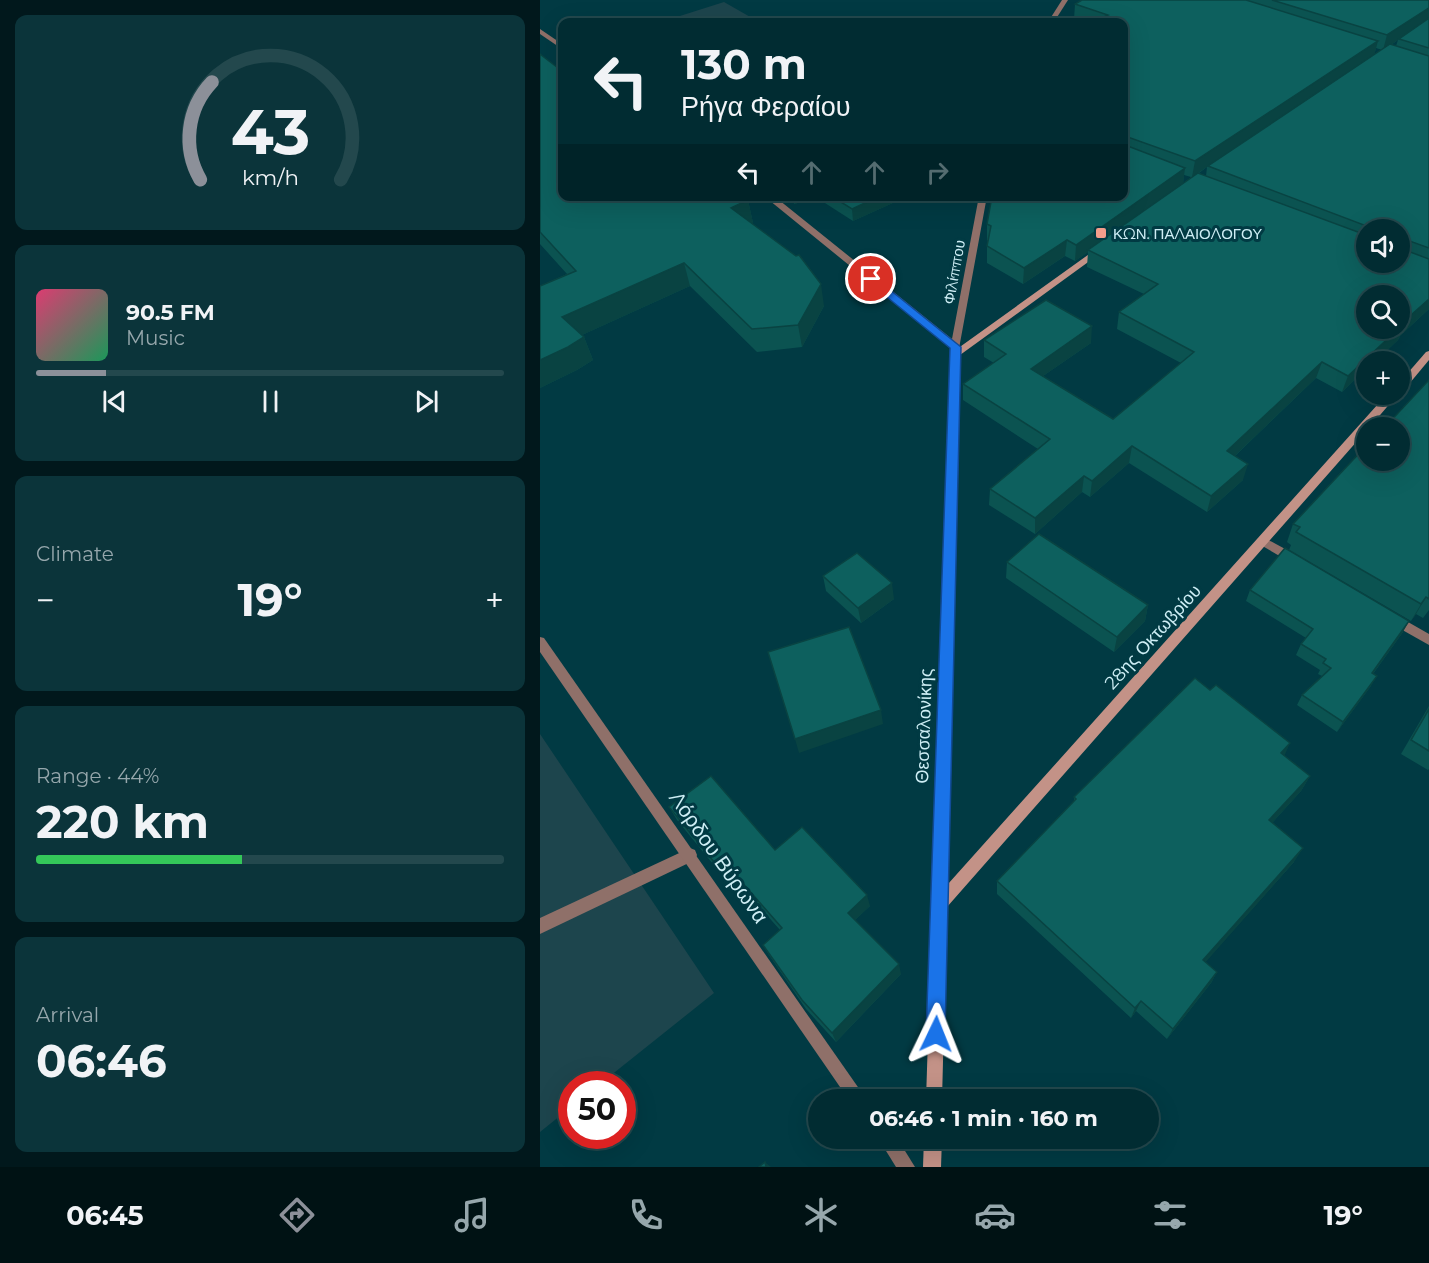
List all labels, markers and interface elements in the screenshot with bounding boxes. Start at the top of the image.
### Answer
text: 130 m [681,38,807,90]
icon: left [582,42,660,120]
text: Ρήγα Φεραίου [681,90,851,123]
text: 43 [230,94,310,170]
icon: left [732,156,765,189]
icon: ahead [795,156,828,189]
icon: ahead [858,156,891,189]
icon: right [921,156,954,189]
text: km/h [241,164,299,190]
map controls [1356,219,1410,471]
button: sound [1356,219,1410,273]
place label: ΚΩΝ. ΠΑΛΑΙΟΛΟΓΟΥ [1113,224,1262,243]
marker: ΚΩΝ. ΠΑΛΑΙΟΛΟΓΟΥ [1094,226,1108,240]
street label: Φιλίππου [939,238,969,306]
pin [845,253,896,304]
icon: arrive [854,262,887,295]
button: search [1356,285,1410,339]
text: 90.5 FM [126,299,215,326]
text: Music [126,326,185,350]
button: + [1356,351,1410,405]
icon: previous [98,385,131,418]
icon: pause [254,385,287,418]
icon: next [410,385,443,418]
button: − [1356,417,1410,471]
text: Climate [36,542,114,566]
text: 19° [237,572,303,627]
text: − [36,580,55,620]
text: + [485,580,504,620]
street label: 28ης Οκτωβρίου [1100,580,1206,694]
street label: Θεσσαλονίκης [911,668,937,784]
text: Range · 44% [36,764,159,788]
street label: Λόρδου Βύρωνα [664,786,774,928]
text: 220 km [36,794,209,849]
position arrow [904,1002,968,1066]
text: Arrival [36,1003,99,1027]
text: 06:46 [36,1033,167,1088]
speed limit sign: 50 [558,1071,636,1149]
text: 06:46 · 1 min · 160 m [869,1105,1098,1132]
icon: directions [276,1194,318,1236]
icon: music [451,1194,493,1236]
icon: phone [625,1194,667,1236]
icon: climate [800,1194,842,1236]
icon: car [974,1194,1016,1236]
icon: filters [1149,1194,1191,1236]
text: 06:45 [66,1199,144,1232]
text: 19° [1324,1199,1363,1232]

